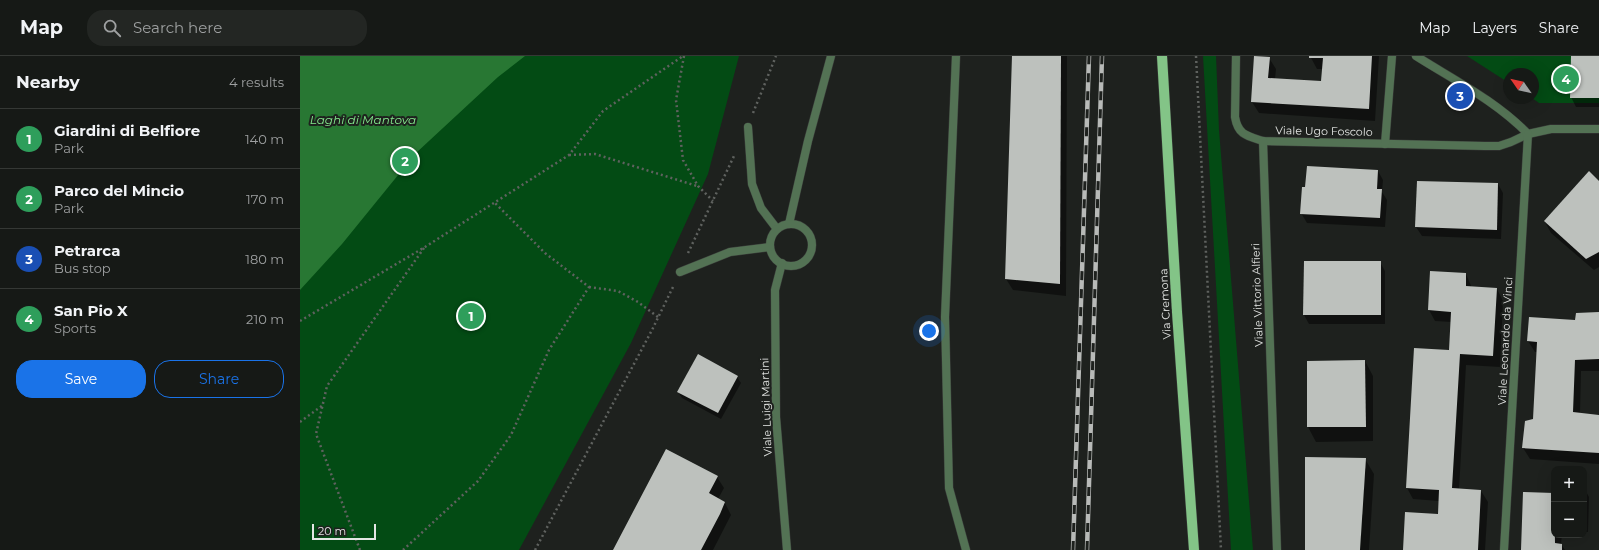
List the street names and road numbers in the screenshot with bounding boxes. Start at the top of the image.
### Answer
street label: Viale Ugo Foscolo [1275,123,1373,139]
street label: Viale Vittorio Alfieri [1248,243,1266,347]
street label: Via Cremona [1156,268,1174,340]
street label: Viale Leonardo da Vinci [1495,276,1515,406]
street label: Viale Luigi Martini [757,357,775,457]

